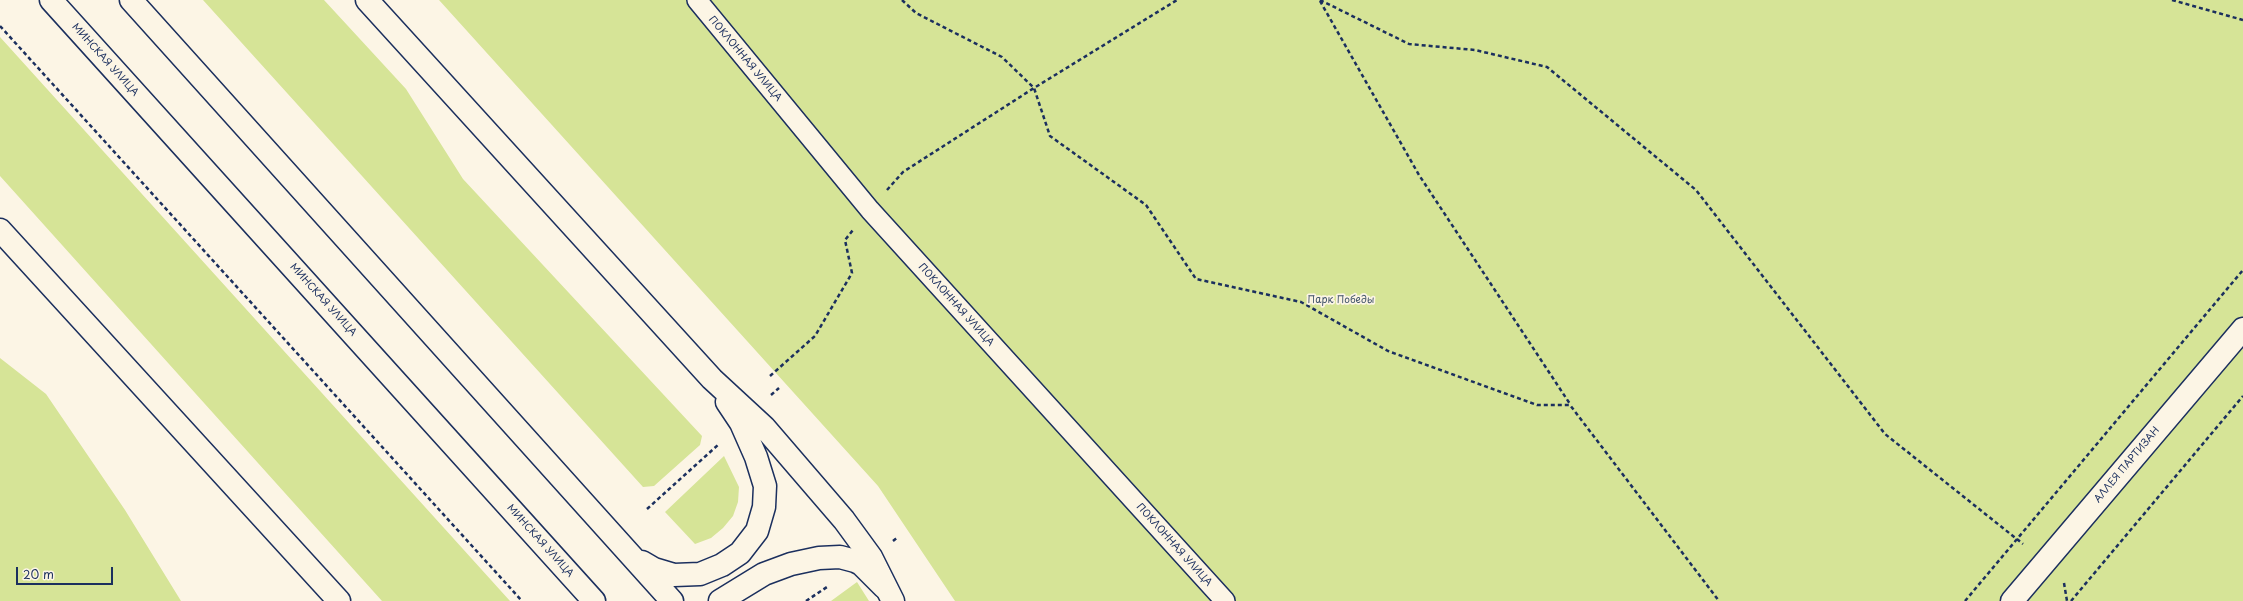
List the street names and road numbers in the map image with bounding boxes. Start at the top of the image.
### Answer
street label: ПОКЛОННАЯ УЛИЦА [706,14,784,104]
street label: МИНСКАЯ УЛИЦА [69,21,141,99]
street label: МИНСКАЯ УЛИЦА [287,261,359,339]
street label: ПОКЛОННАЯ УЛИЦА [916,261,996,349]
street label: АЛЛЕЯ ПАРТИЗАН [2092,425,2162,505]
street label: ПОКЛОННАЯ УЛИЦА [1134,501,1214,589]
street label: МИНСКАЯ УЛИЦА [504,502,576,580]

